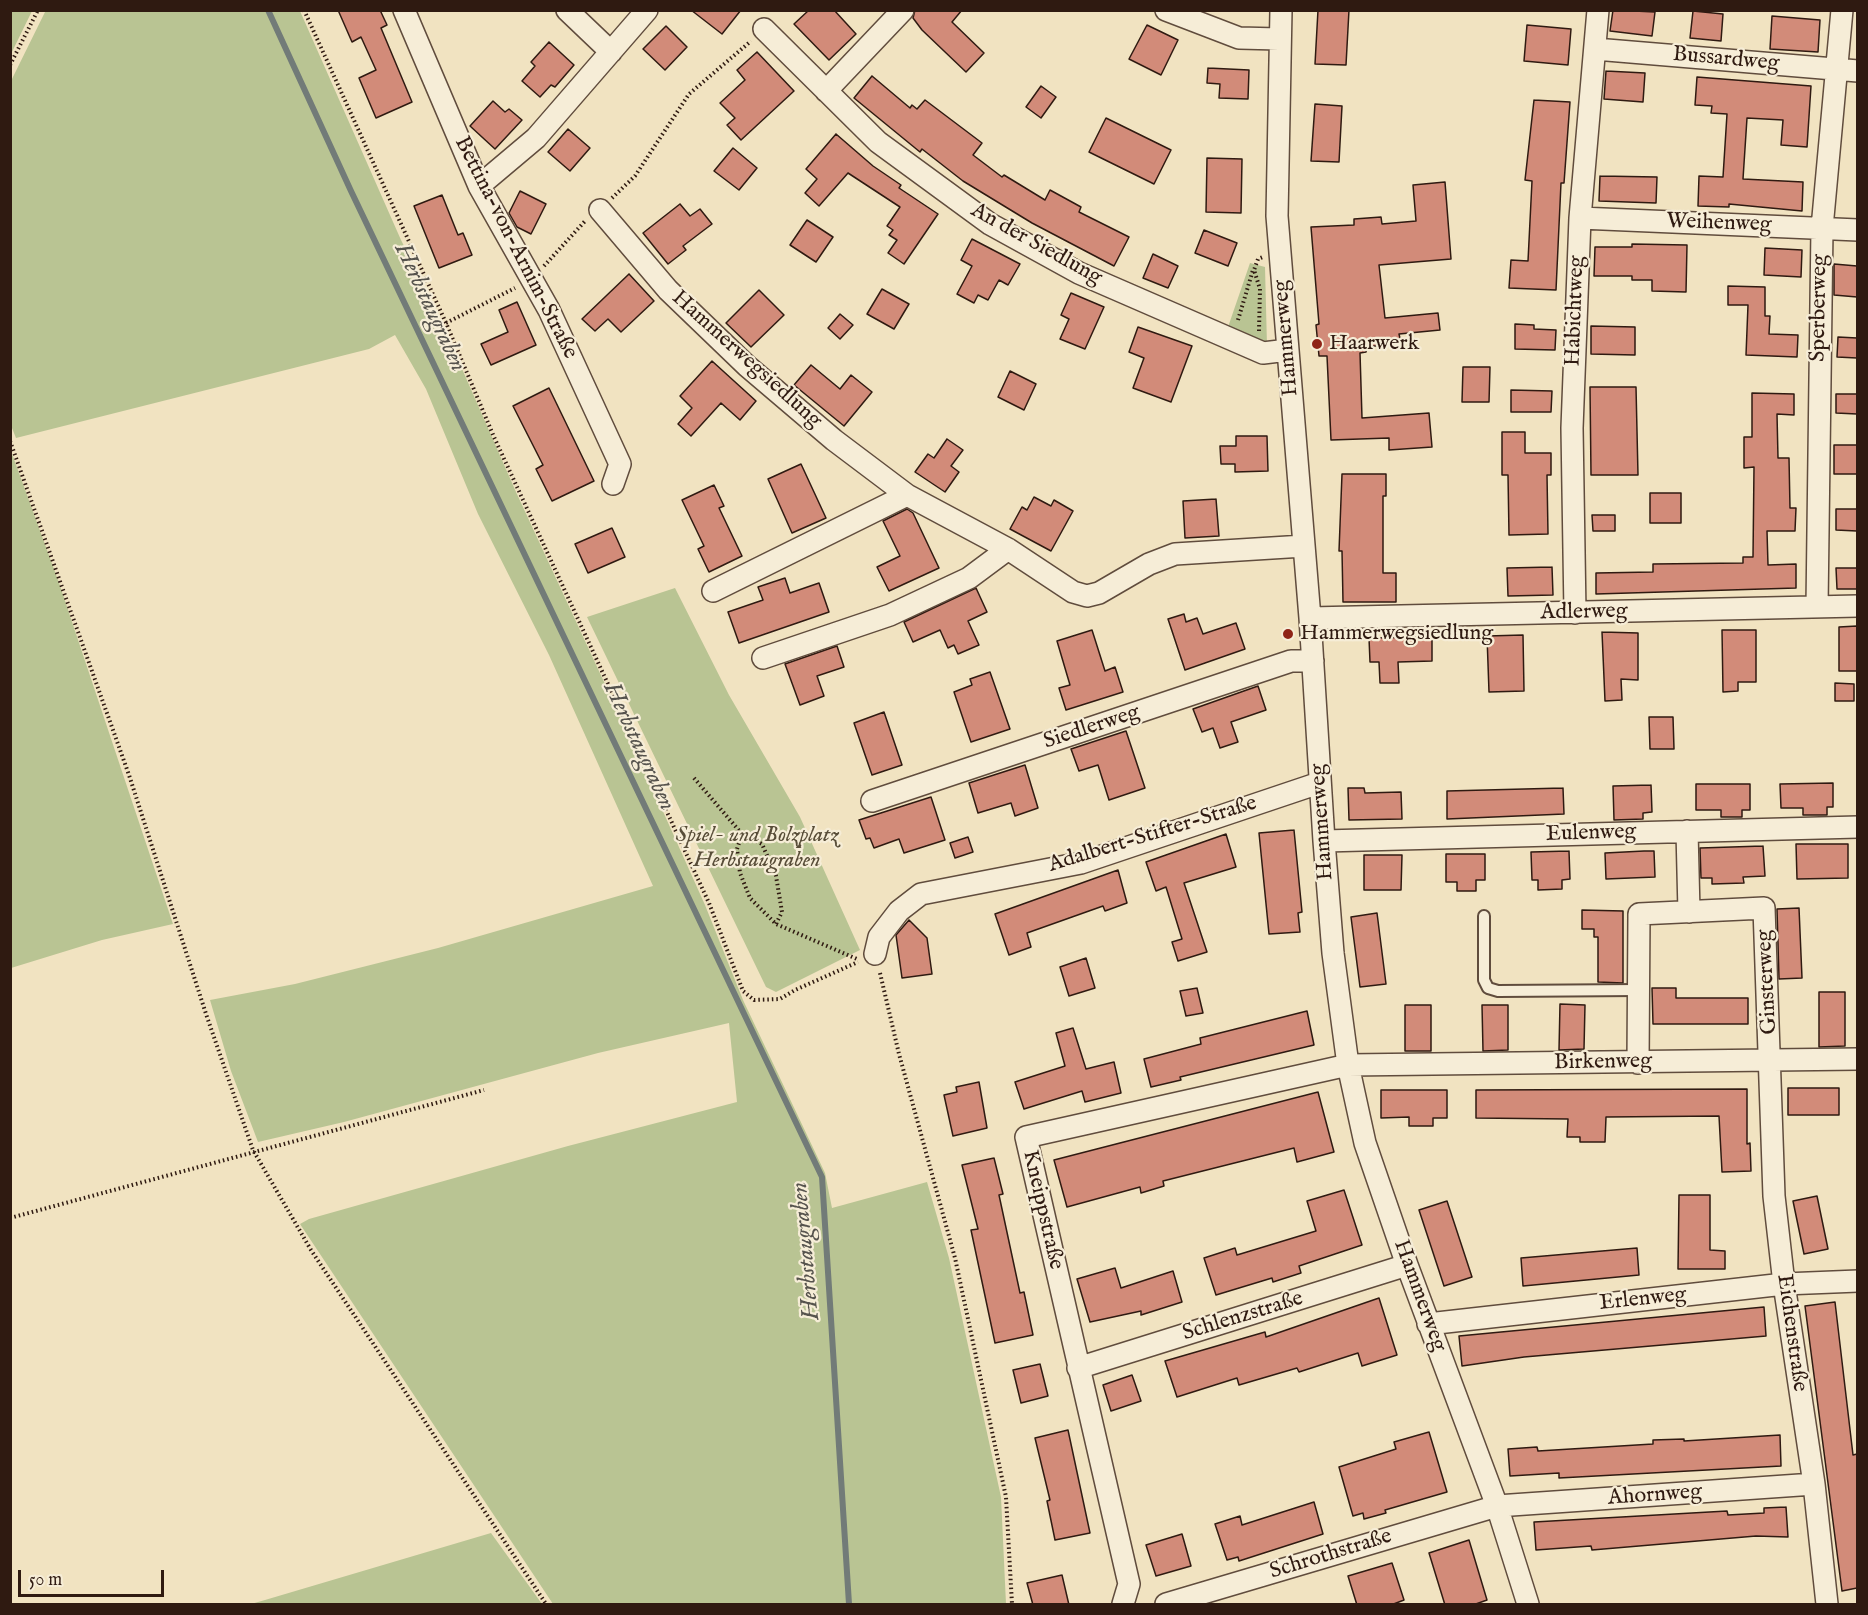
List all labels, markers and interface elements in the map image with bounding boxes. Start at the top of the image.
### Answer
street label: Bussardweg [1672,42,1780,78]
street label: Bettina-von-Arnim-Straße [447,132,583,364]
street label: An der Siedlung [966,198,1106,292]
street label: Weihenweg [1666,209,1772,239]
water label: Herbstaugraben [387,239,471,377]
street label: Sperberweg [1806,254,1834,362]
street label: Habichtweg [1561,255,1591,367]
street label: Hammerweg [1269,279,1305,397]
street label: Hammerwegsiedlung [665,286,827,434]
place label: Haarwerk [1329,331,1419,357]
marker: Haarwerk [1310,337,1324,351]
street label: Adlerweg [1540,599,1628,627]
place label: Hammerwegsiedlung [1300,621,1493,647]
marker: Hammerwegsiedlung [1281,627,1295,641]
water label: Herbstaugraben [596,678,680,816]
street label: Siedlerweg [1041,700,1143,756]
street label: Hammerweg [1306,763,1340,881]
street label: Adalbert-Stifter-Straße [1046,791,1260,879]
street label: Eulenweg [1545,819,1637,849]
park label: Spiel- und Bolzplatz Herbstaugraben [676,823,838,874]
street label: Ginsterweg [1752,929,1784,1035]
street label: Birkenweg [1554,1049,1652,1077]
street label: Kneippstraße [1015,1148,1069,1272]
water label: Herbstaugraben [787,1181,827,1321]
street label: Hammerweg [1387,1237,1451,1355]
street label: Eichenstraße [1770,1273,1812,1393]
street label: Erlenweg [1598,1282,1688,1318]
street label: Schlenzstraße [1180,1286,1306,1348]
street label: Ahornweg [1607,1480,1703,1512]
street label: Schrothstraße [1267,1524,1395,1586]
scale bar [21,1558,166,1596]
text: 50 m [29,1569,62,1592]

